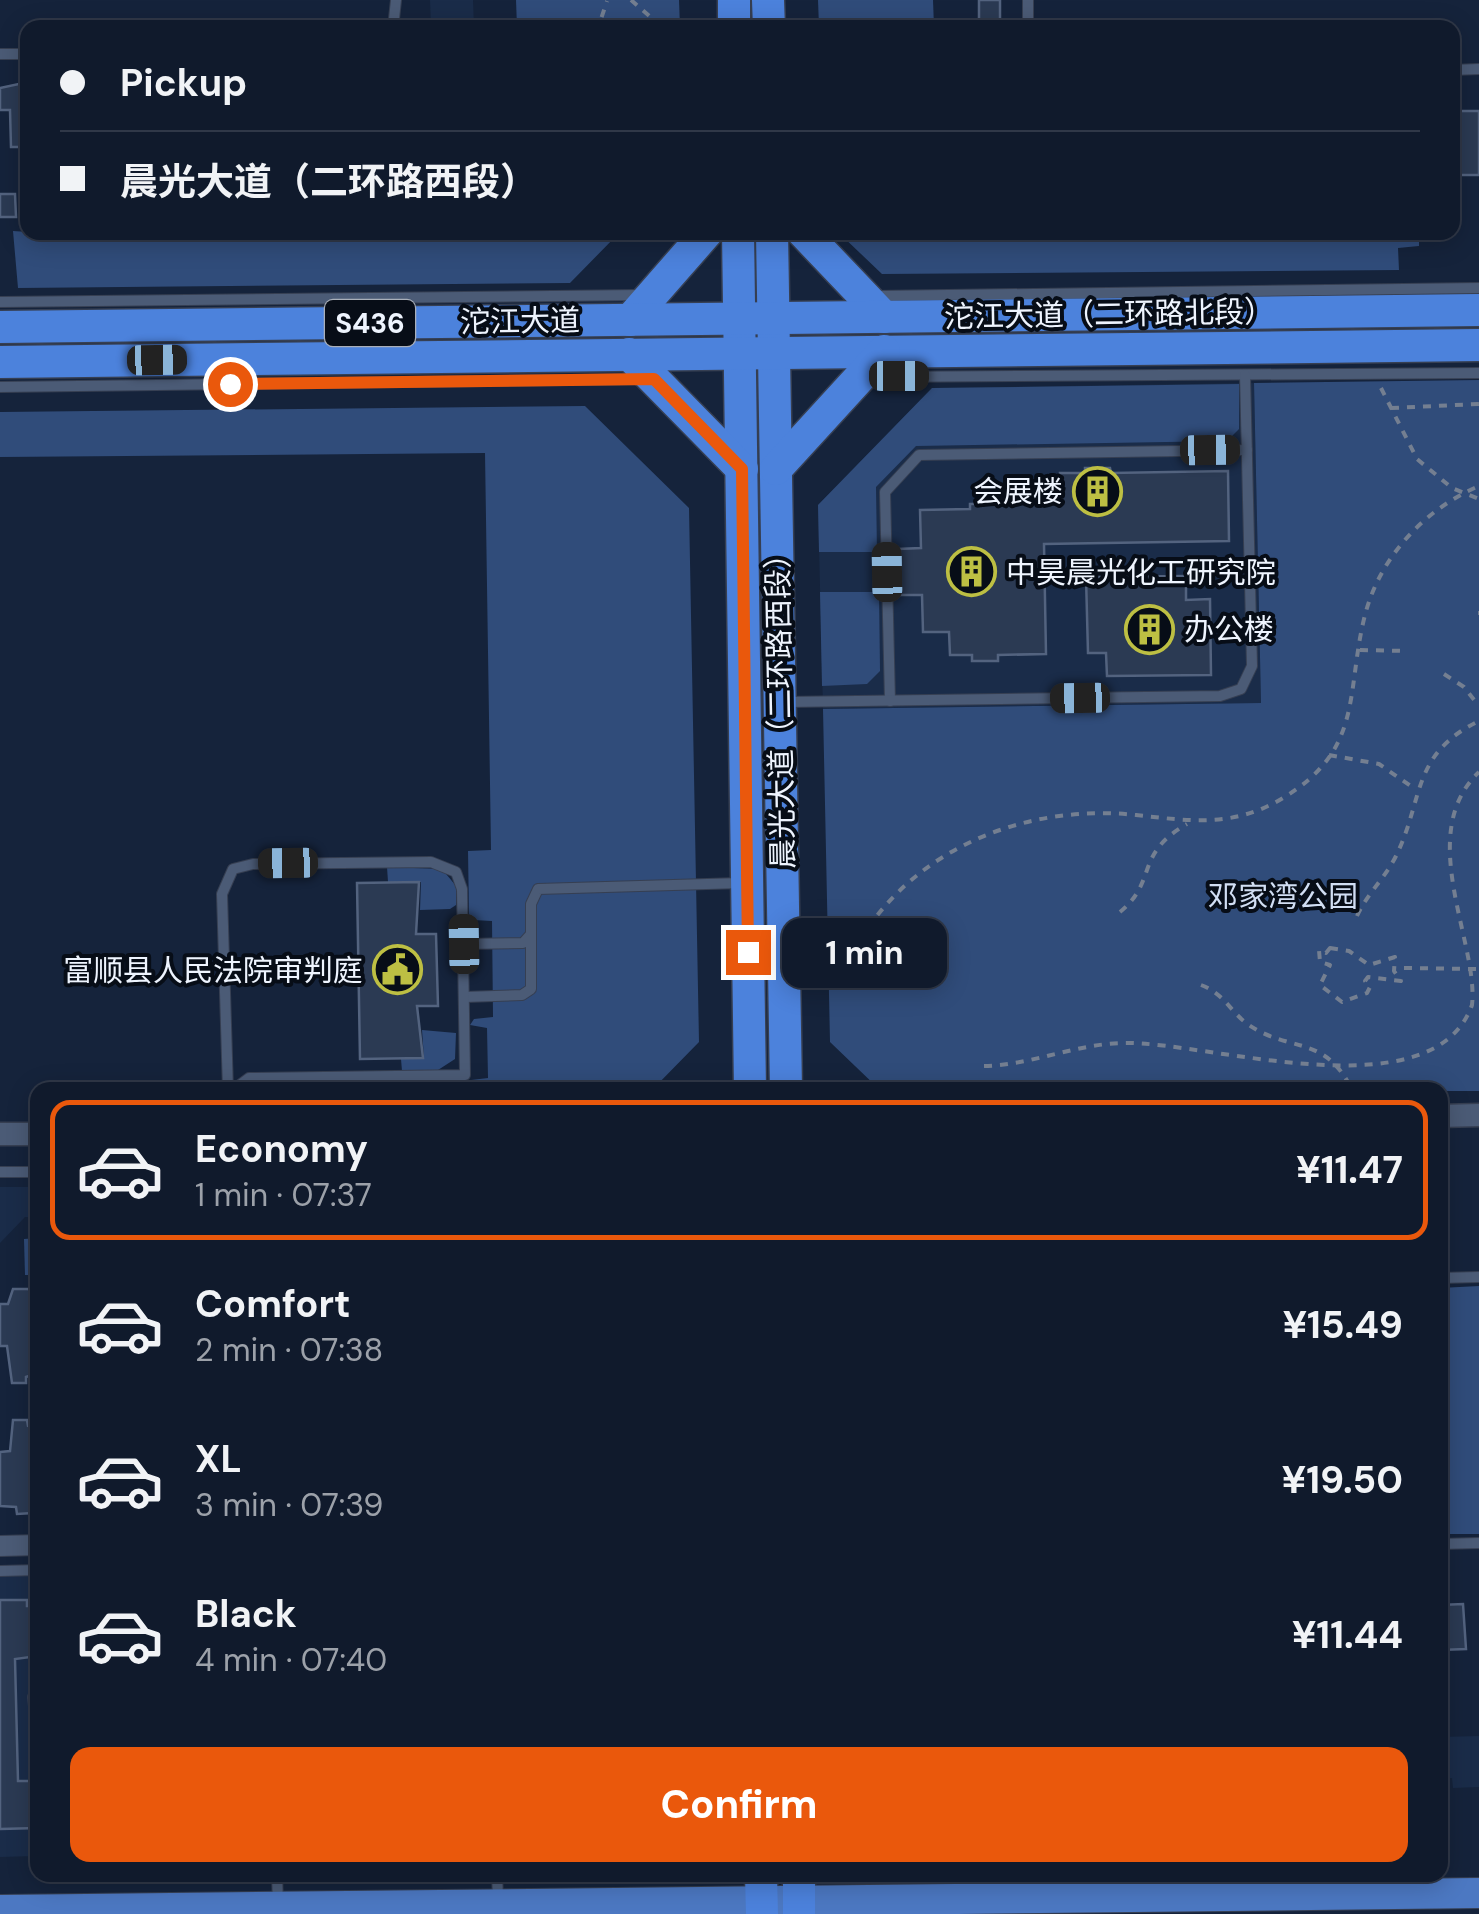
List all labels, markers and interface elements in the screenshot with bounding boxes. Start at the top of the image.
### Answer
text: Pickup [120,58,247,108]
text: 晨光大道（二环路西段） [120,157,538,207]
street label: 沱江大道（二环路北段） [944,292,1274,336]
road number: S436 [325,300,415,346]
street label: 沱江大道 [460,300,580,342]
car [127,344,187,376]
car [869,361,929,391]
route start [208,362,253,407]
car [1180,434,1240,466]
building icon: 会展楼 [1072,465,1124,517]
place label: 会展楼 [973,472,1063,511]
street label: 晨光大道（二环路西段） [758,539,802,869]
car [871,542,903,602]
building icon: 中昊晨光化工研究院 [945,546,997,598]
place label: 中昊晨光化工研究院 [1006,553,1276,592]
building icon: 办公楼 [1123,603,1175,655]
place label: 办公楼 [1184,610,1274,649]
car [1050,682,1110,714]
car [258,847,318,879]
park label: 邓家湾公园 [1208,877,1358,916]
car [448,914,480,974]
callout: 1 min [783,917,948,987]
route end [726,930,771,975]
text: 1 min [826,932,903,974]
public building icon: 富顺县人民法院审判庭 [372,944,424,996]
place label: 富顺县人民法院审判庭 [63,951,363,990]
text: Economy [195,1124,368,1174]
icon: car [75,1125,165,1215]
text: ¥11.47 [1296,1145,1403,1195]
text: 1 min · 07:37 [195,1174,372,1216]
text: Comfort [195,1279,351,1329]
icon: car [75,1280,165,1370]
text: ¥15.49 [1282,1300,1403,1350]
text: 2 min · 07:38 [195,1329,383,1371]
text: XL [195,1434,242,1484]
icon: car [75,1435,165,1525]
text: ¥19.50 [1282,1455,1403,1505]
text: 3 min · 07:39 [195,1484,383,1526]
text: Black [195,1589,297,1639]
icon: car [75,1590,165,1680]
text: ¥11.44 [1292,1610,1403,1660]
text: 4 min · 07:40 [195,1639,387,1681]
button: Confirm [70,1747,1408,1862]

